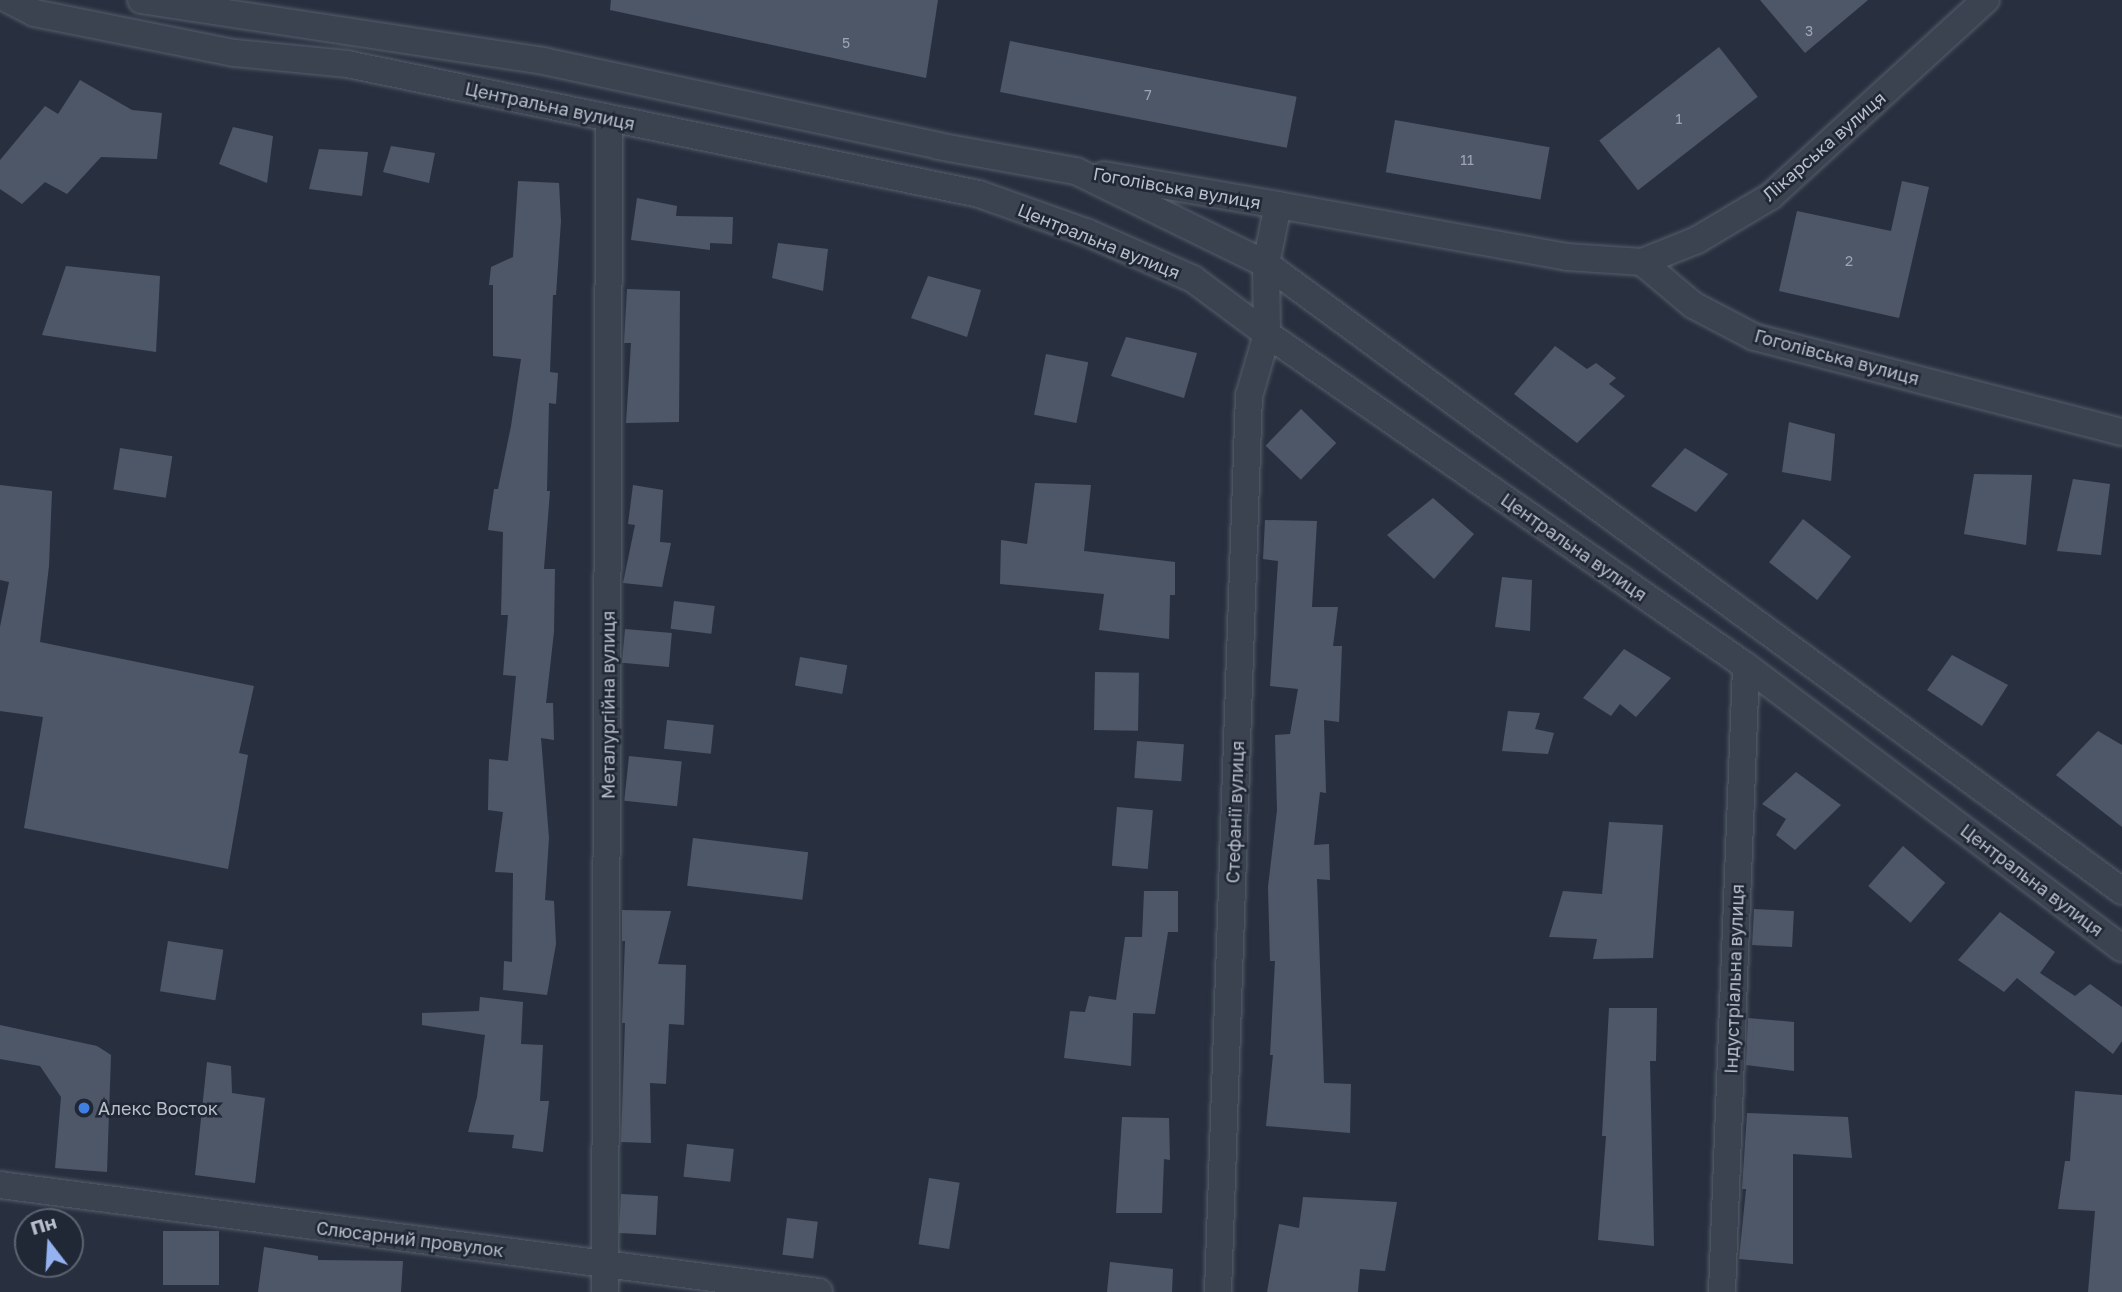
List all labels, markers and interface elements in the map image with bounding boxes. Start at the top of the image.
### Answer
house number: 3 [1805,23,1813,39]
house number: 5 [842,35,850,51]
street label: Центральна вулиця [463,77,637,135]
house number: 7 [1144,87,1152,103]
street label: Лікарська вулиця [1758,87,1890,205]
house number: 1 [1676,111,1682,127]
house number: 11 [1460,152,1474,168]
street label: Гоголівська вулиця [1091,163,1263,213]
street label: Центральна вулиця [1015,199,1183,283]
house number: 2 [1845,253,1853,269]
street label: Гоголівська вулиця [1752,325,1922,389]
street label: Центральна вулиця [1497,488,1651,606]
street label: Металургійна вулиця [597,611,619,799]
street label: Стефанії вулиця [1222,740,1248,884]
street label: Центральна вулиця [1956,819,2108,941]
street label: Індустріальна вулиця [1720,884,1748,1074]
place label: Алекс Восток [98,1097,218,1119]
marker: Алекс Восток [76,1100,92,1116]
north arrow [14,1208,84,1278]
text: Пн [28,1210,59,1239]
street label: Слюсарний провулок [315,1217,505,1261]

